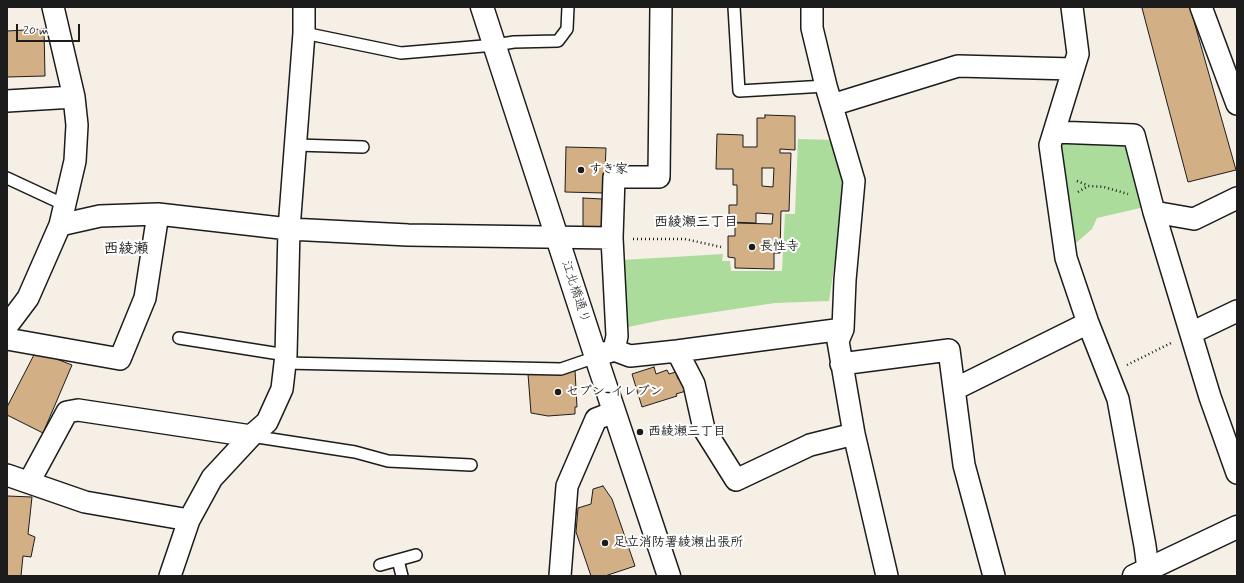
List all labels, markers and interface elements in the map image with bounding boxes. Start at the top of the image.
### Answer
scale bar [18,16,82,42]
text: 20 m [23,23,49,39]
place label: すき家 [589,162,628,178]
marker: すき家 [576,165,586,175]
district label: 西綾瀬三丁目 [654,215,738,231]
place label: 長性寺 [760,239,799,255]
district label: 西綾瀬 [104,241,148,259]
marker: 長性寺 [747,242,757,252]
street label: 江北橋通り [558,259,592,325]
place label: セブン-イレブン [566,384,663,400]
marker: セブン-イレブン [553,387,563,397]
place label: 西綾瀬三丁目 [648,424,726,440]
marker: 西綾瀬三丁目 [635,427,645,437]
place label: 足立消防署綾瀬出張所 [613,535,743,551]
marker: 足立消防署綾瀬出張所 [600,538,610,548]

